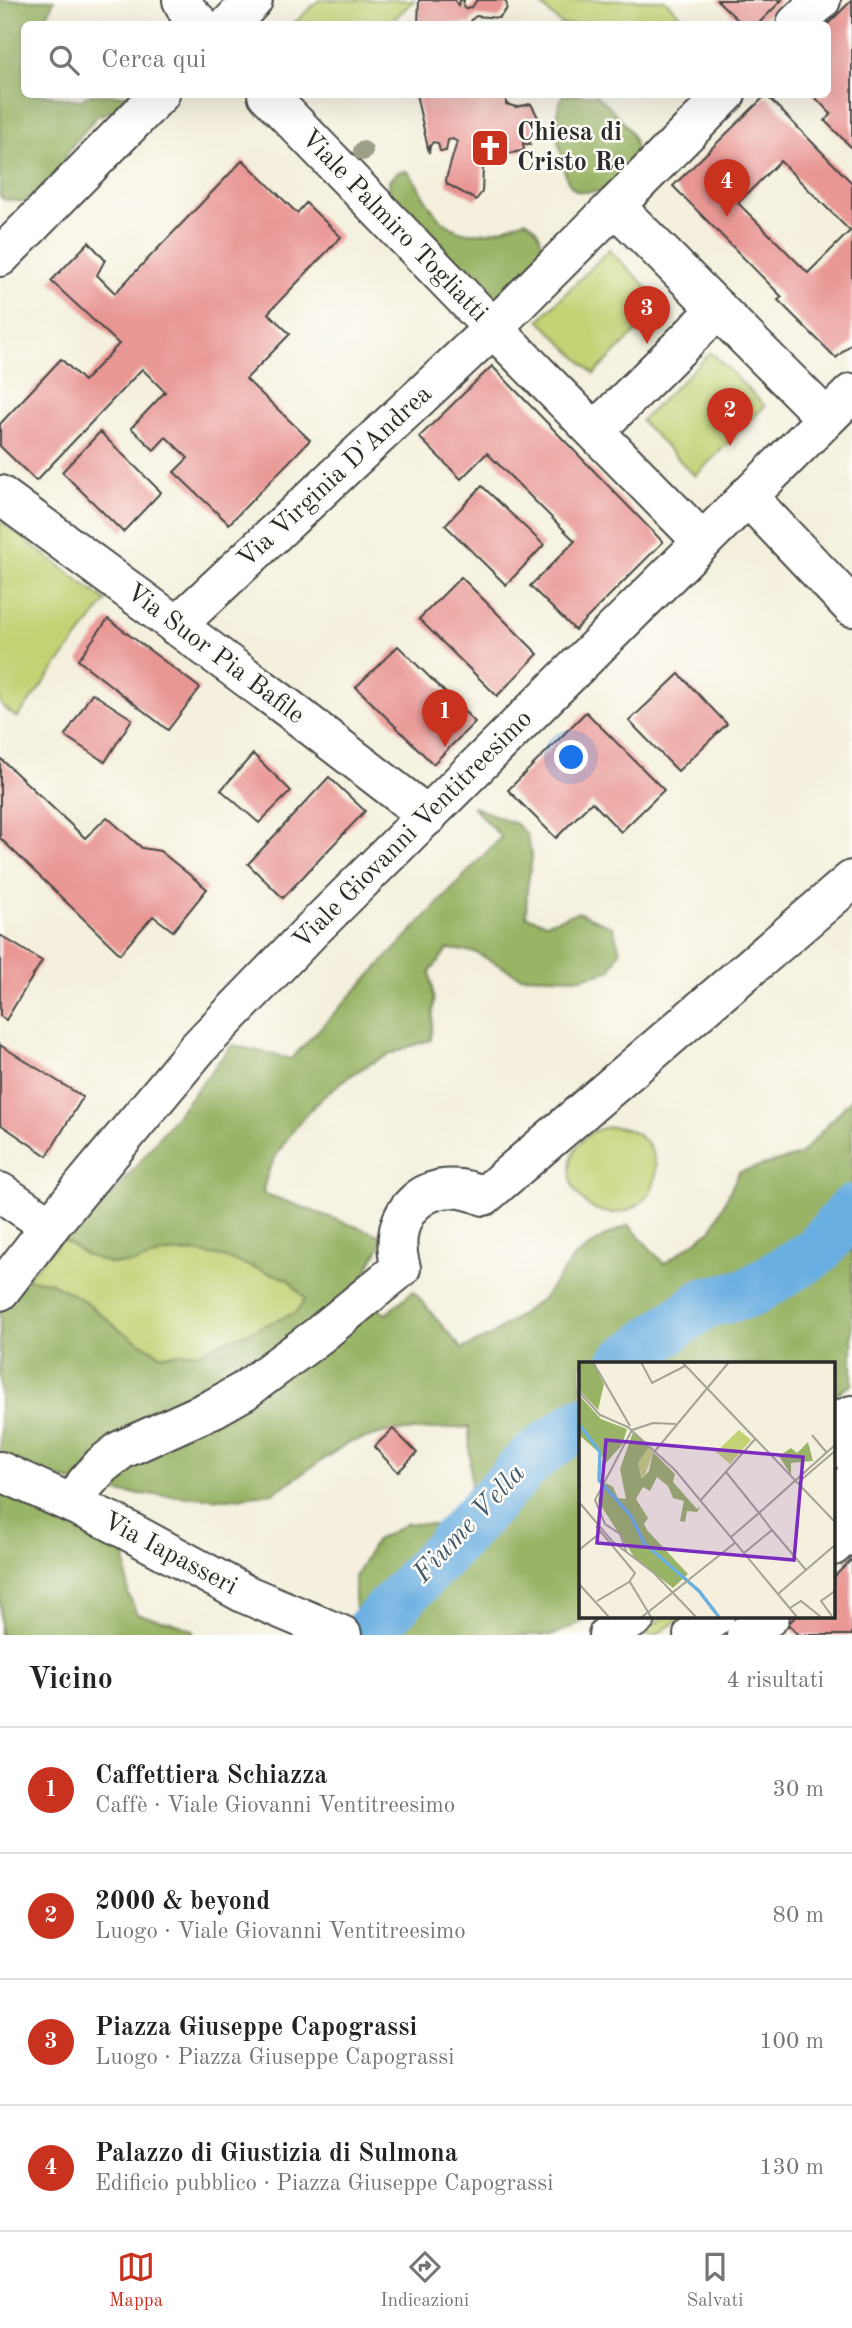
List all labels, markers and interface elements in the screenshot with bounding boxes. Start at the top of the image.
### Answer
search box [21,21,831,98]
icon: search [45,41,83,79]
text: Cerca qui [101,47,206,73]
place label: Chiesa di Cristo Re [517,120,625,176]
street label: Viale Palmiro Togliatti [296,125,492,327]
church icon: Chiesa di Cristo Re [469,127,511,169]
pin: 4 [704,159,750,217]
pin: 3 [624,286,670,344]
street label: Via Virginia D'Andrea [233,381,437,573]
pin: 2 [707,388,753,446]
street label: Via Suor Pia Bafile [121,579,309,729]
pin: 1 [422,689,468,747]
street label: Viale Giovanni Ventitreesimo [289,706,537,954]
your location [554,740,588,774]
inset map [579,1362,834,1618]
water label: Fiume Vella [408,1460,531,1589]
street label: Via Iapasseri [99,1508,241,1600]
text: Vicino [28,1665,113,1695]
text: 4 risultati [726,1669,824,1692]
text: Caffettiera Schiazza [95,1763,327,1789]
text: 1 [44,1778,58,1801]
text: 30 m [773,1778,824,1801]
text: Caffè · Viale Giovanni Ventitreesimo [95,1794,455,1817]
text: 2000 & beyond [95,1889,270,1915]
text: 2 [44,1904,58,1927]
text: 80 m [773,1904,824,1927]
text: Luogo · Viale Giovanni Ventitreesimo [95,1920,466,1943]
text: Piazza Giuseppe Capograssi [95,2015,417,2041]
text: 3 [44,2030,58,2053]
text: 100 m [759,2030,824,2053]
text: Luogo · Piazza Giuseppe Capograssi [95,2046,454,2069]
text: Palazzo di Giustizia di Sulmona [95,2141,458,2167]
text: 4 [44,2156,58,2179]
text: 130 m [759,2156,824,2179]
text: Edificio pubblico · Piazza Giuseppe Capograssi [95,2172,553,2195]
tab: Mappa [109,2248,163,2313]
tab: Indicazioni [380,2248,469,2313]
tab: Salvati [686,2248,743,2313]

